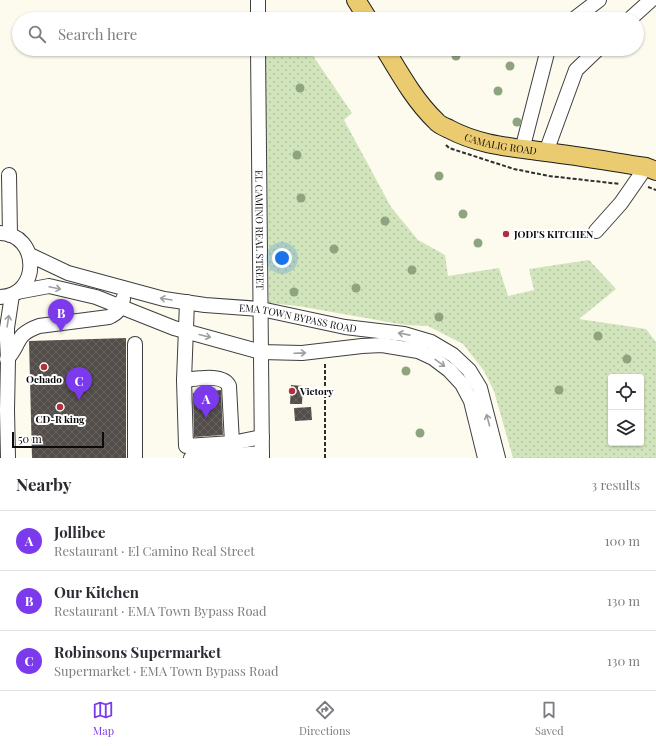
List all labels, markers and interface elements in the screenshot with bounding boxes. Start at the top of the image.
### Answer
search box [12,12,644,56]
icon: search [26,23,48,45]
text: Search here [58,24,137,44]
street label: CAMALIG ROAD [462,130,537,158]
street label: EL CAMINO REAL STREET [252,170,267,290]
place label: JODI'S KITCHEN [513,227,593,241]
marker: JODI'S KITCHEN [501,229,511,239]
your location [272,248,292,268]
one-way arrow [49,284,62,292]
one-way arrow [160,295,173,303]
pin: B [48,299,74,332]
street label: EMA TOWN BYPASS ROAD [239,300,358,335]
one-way arrow [4,315,12,328]
one-way arrow [398,330,411,338]
one-way arrow [199,333,212,341]
one-way arrow [293,349,306,356]
one-way arrow [434,359,445,367]
marker: Ochado [39,362,49,372]
pin: C [66,367,92,400]
place label: Ochado [26,372,62,386]
map controls [608,374,644,446]
button: locate [608,374,644,410]
place label: Victory [299,384,334,398]
pin: A [193,385,219,418]
marker: Victory [287,386,297,396]
marker: CD-R king [55,402,65,412]
button: layers [608,410,644,446]
place label: CD-R king [35,412,85,426]
one-way arrow [484,414,492,427]
scale bar [12,430,104,449]
text: 50 m [18,431,42,446]
text: Nearby [16,473,71,495]
text: 3 results [591,476,640,493]
text: Jollibee [54,522,106,542]
text: A [25,532,33,549]
text: 100 m [605,532,640,549]
text: Restaurant · El Camino Real Street [54,542,255,559]
text: Our Kitchen [54,582,139,602]
text: B [25,592,33,609]
text: 130 m [607,592,640,609]
text: Restaurant · EMA Town Bypass Road [54,602,267,619]
text: Robinsons Supermarket [54,642,221,662]
text: C [24,652,34,669]
text: 130 m [607,652,640,669]
text: Supermarket · EMA Town Bypass Road [54,662,279,679]
tab: Map [92,699,114,738]
tab: Directions [299,699,350,738]
tab: Saved [535,699,564,738]

